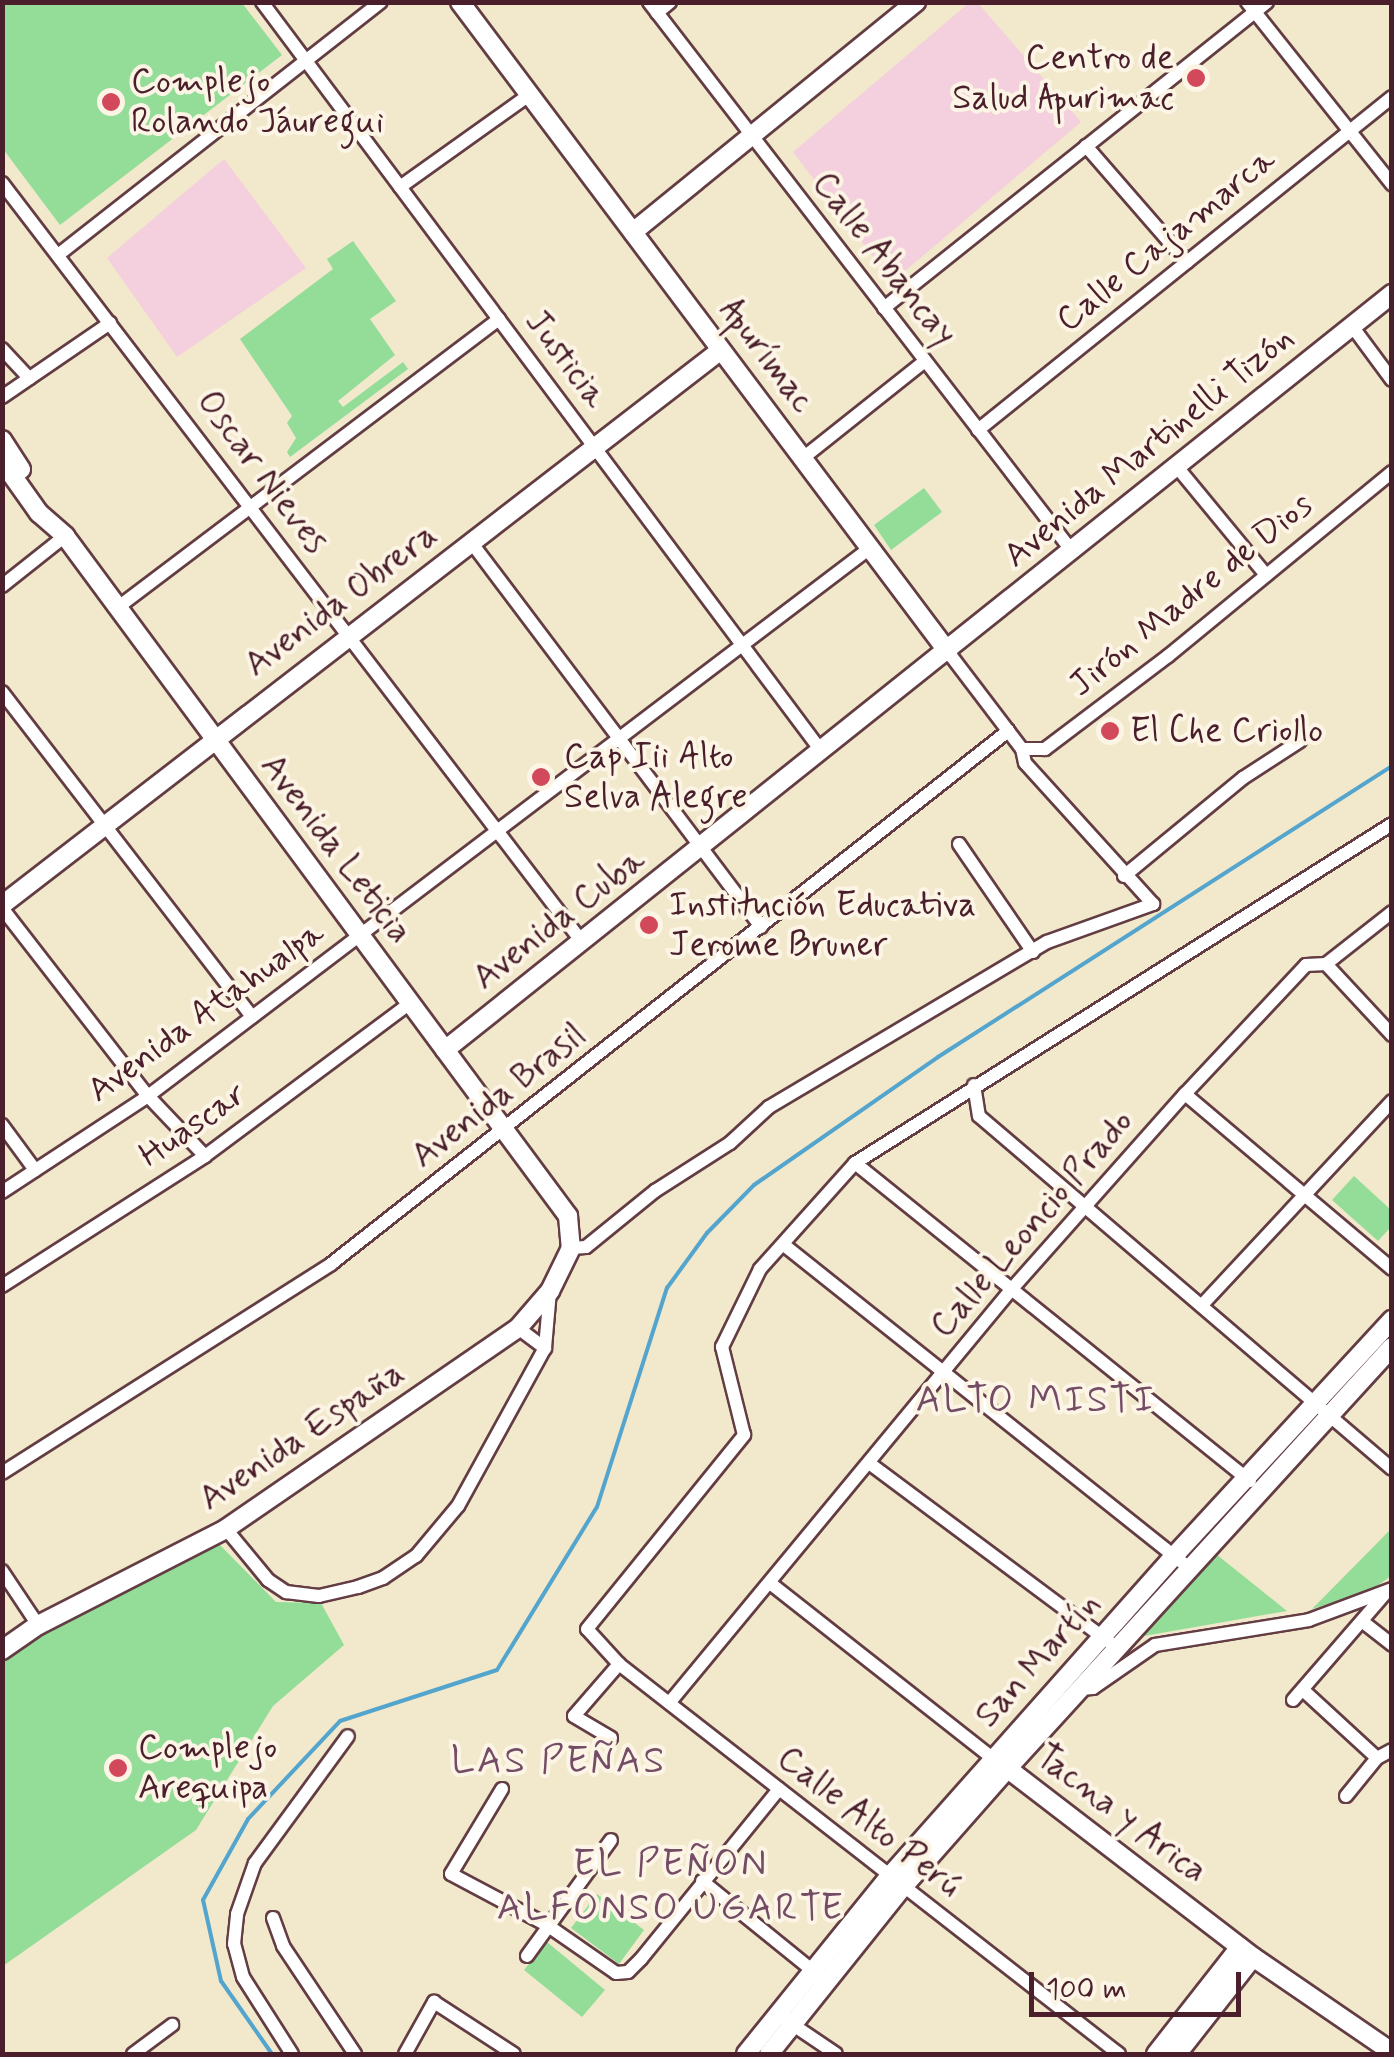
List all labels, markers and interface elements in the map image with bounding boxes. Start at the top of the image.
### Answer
place label: Centro de Salud Apurimac [952,37,1174,119]
place label: Complejo Rolando Jáuregui [131,61,387,143]
marker: Centro de Salud Apurimac [1183,65,1209,91]
marker: Complejo Rolando Jáuregui [100,91,122,113]
street label: Calle Cajamarca [1049,140,1283,340]
street label: Calle Abancay [802,162,966,356]
street label: Apurímac [710,290,824,422]
street label: Justicia [516,302,616,416]
street label: Avenida Martinelli Tizón [995,317,1303,577]
street label: Oscar Nieves [187,383,337,561]
street label: Jirón Madre de Dios [1062,485,1320,705]
street label: Avenida Obrera [235,513,447,687]
place label: El Che Criollo [1130,710,1329,752]
marker: El Che Criollo [1099,720,1121,742]
place label: Cap Iii Alto Selva Alegre [564,736,746,818]
street label: Avenida Leticia [251,746,421,952]
marker: Cap Iii Alto Selva Alegre [528,764,554,790]
street label: Avenida Cuba [465,839,653,999]
place label: Institución Educativa Jerome Bruner [669,884,976,966]
street label: Avenida Atahualpa [80,913,332,1111]
marker: Institución Educativa Jerome Bruner [638,914,660,936]
street label: Avenida Brasil [402,1014,596,1178]
street label: Huascar [131,1073,255,1177]
street label: Calle Leoncio Prado [921,1101,1143,1347]
street label: Avenida España [195,1354,409,1518]
district label: ALTO MISTI [911,1378,1161,1424]
street label: San Martín [964,1581,1112,1739]
place label: Complejo Arequipa [138,1727,277,1809]
street label: Tacna y Arica [1024,1734,1218,1894]
district label: LAS PEÑAS [452,1739,666,1785]
street label: Calle Alto Perú [771,1739,967,1905]
marker: Complejo Arequipa [107,1757,129,1779]
district label: EL PEÑON ALFONSO UGARTE [496,1842,846,1932]
scale bar [1034,1952,1246,2014]
text: 100 m [1046,1970,1127,2009]

